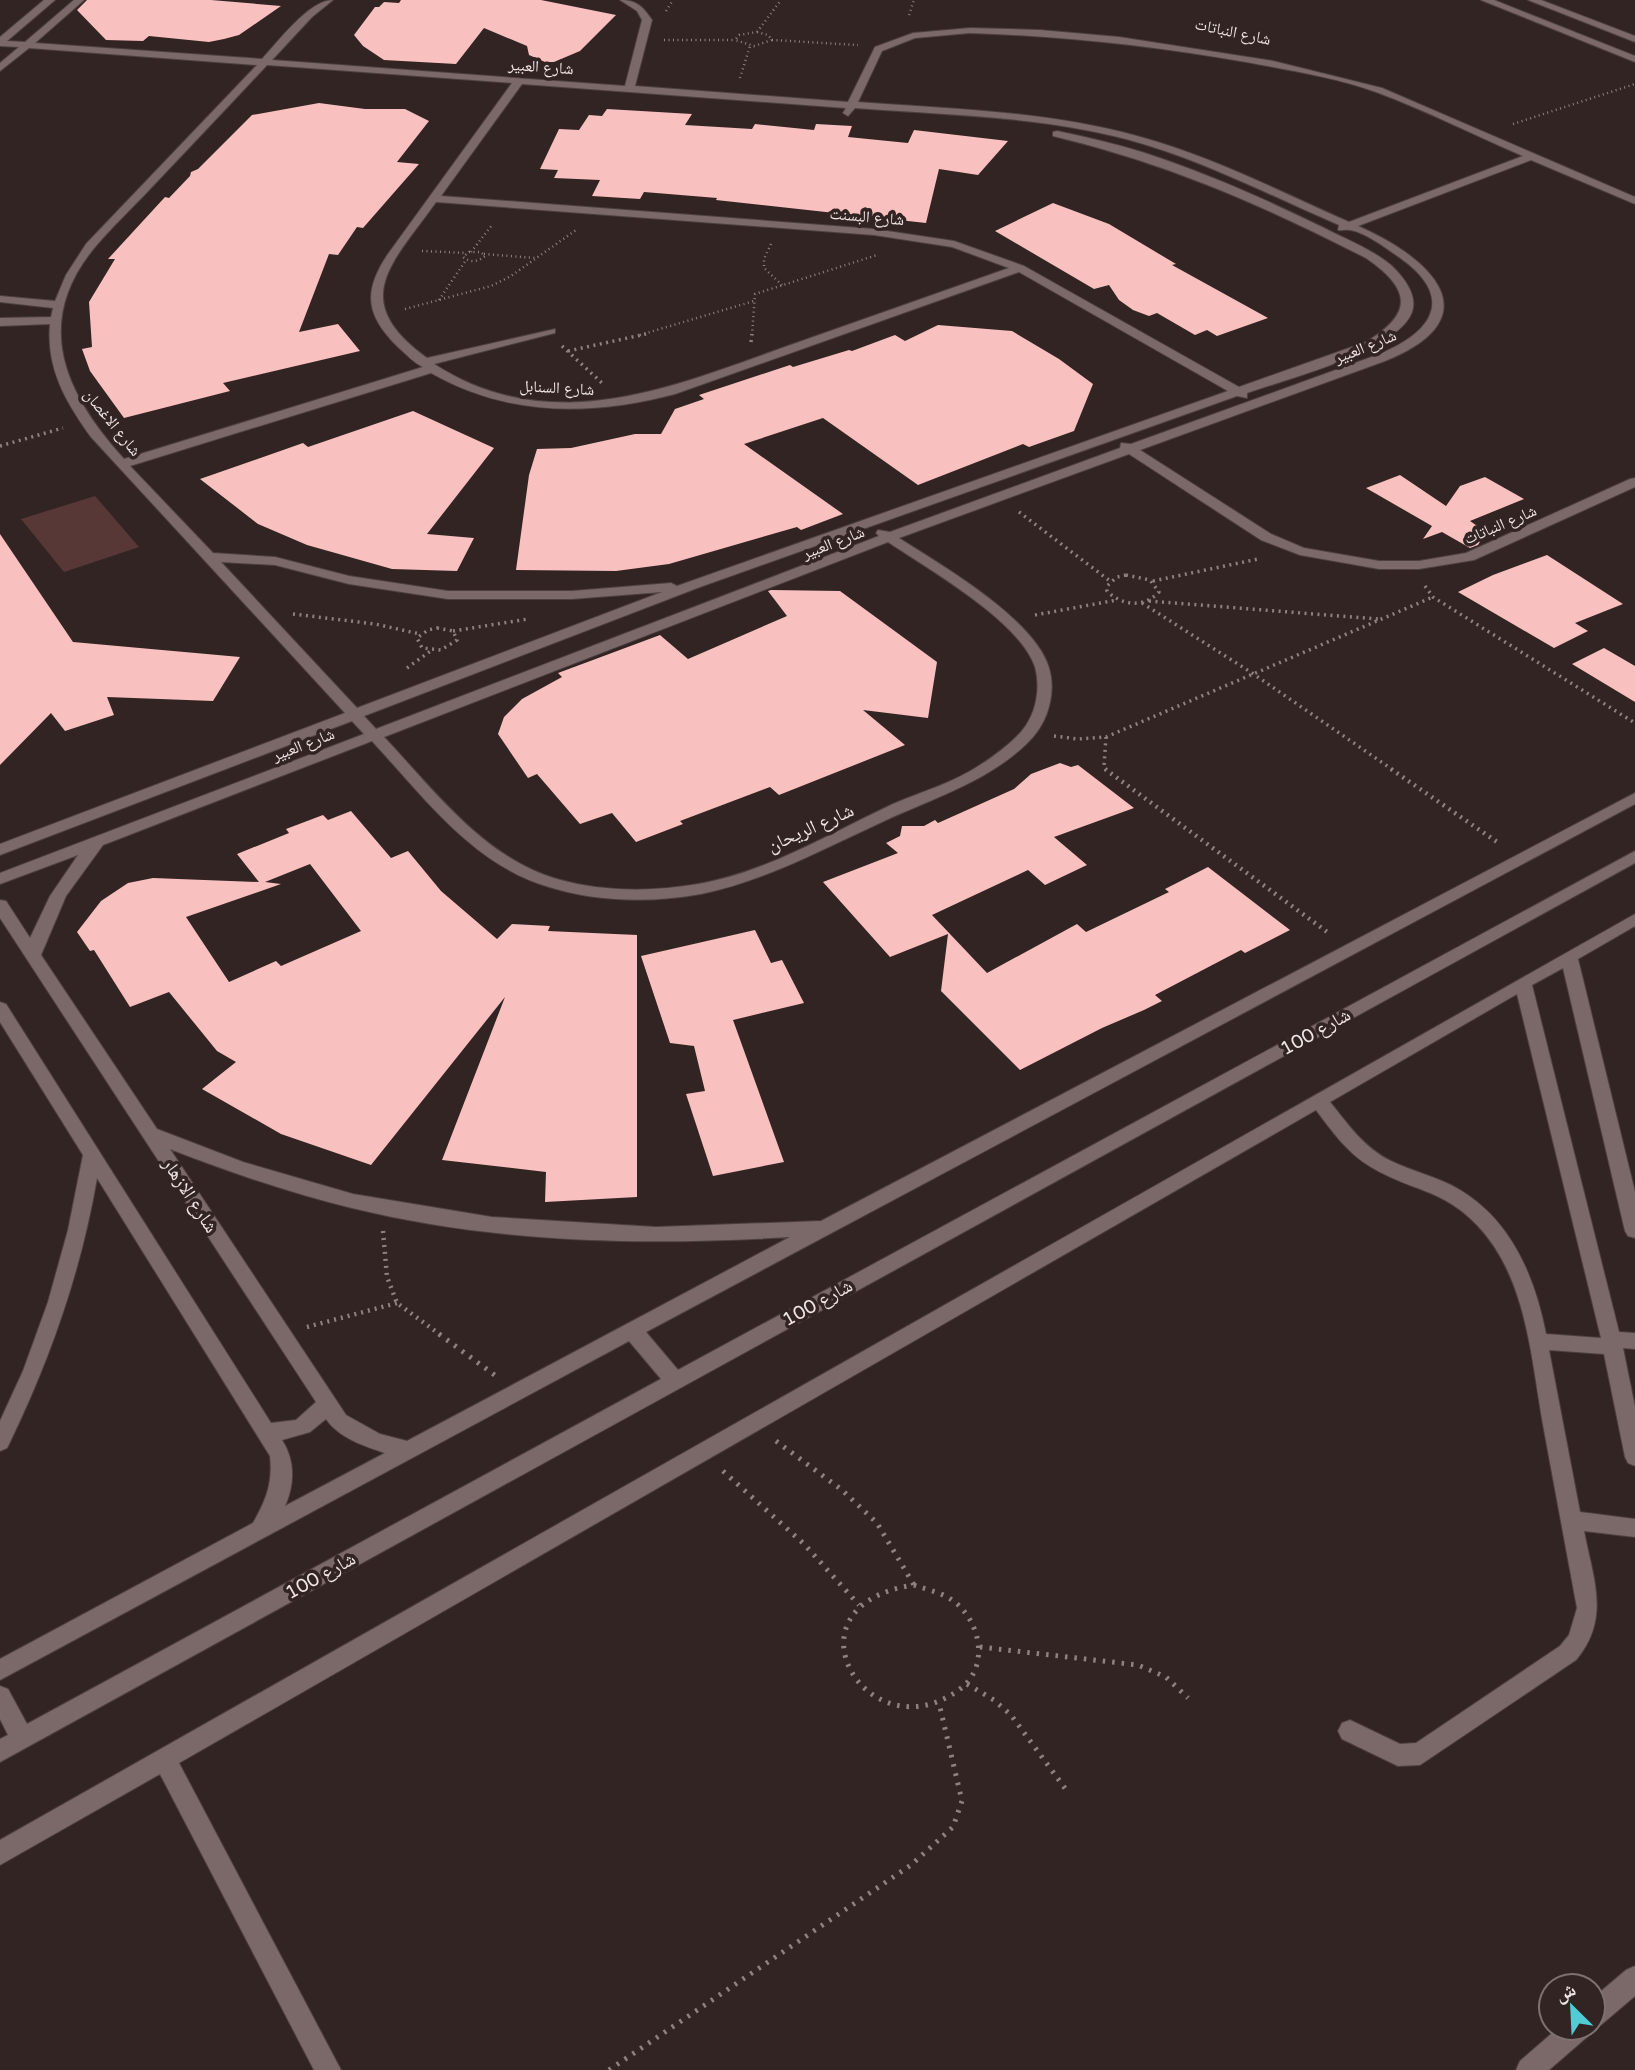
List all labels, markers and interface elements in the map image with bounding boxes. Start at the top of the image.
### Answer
street label: شارع النباتات [1193,14,1273,50]
street label: شارع العبير [507,55,574,79]
street label: شارع البسنت [829,204,905,230]
street label: شارع العبير [1330,325,1399,369]
street label: شارع السنابل [519,376,595,400]
street label: شارع الاغصان [79,385,145,460]
street label: شارع النباتات [1461,501,1540,549]
street label: شارع العبير [798,522,867,564]
street label: شارع العبير [268,724,337,766]
street label: شارع الريحان [764,799,857,857]
street label: شارع 100 [1277,1004,1354,1060]
street label: شارع الازهار [157,1153,222,1237]
street label: شارع 100 [779,1275,856,1331]
street label: شارع 100 [282,1548,359,1604]
north arrow [1537,1972,1607,2042]
text: ش [1552,1978,1579,2007]

